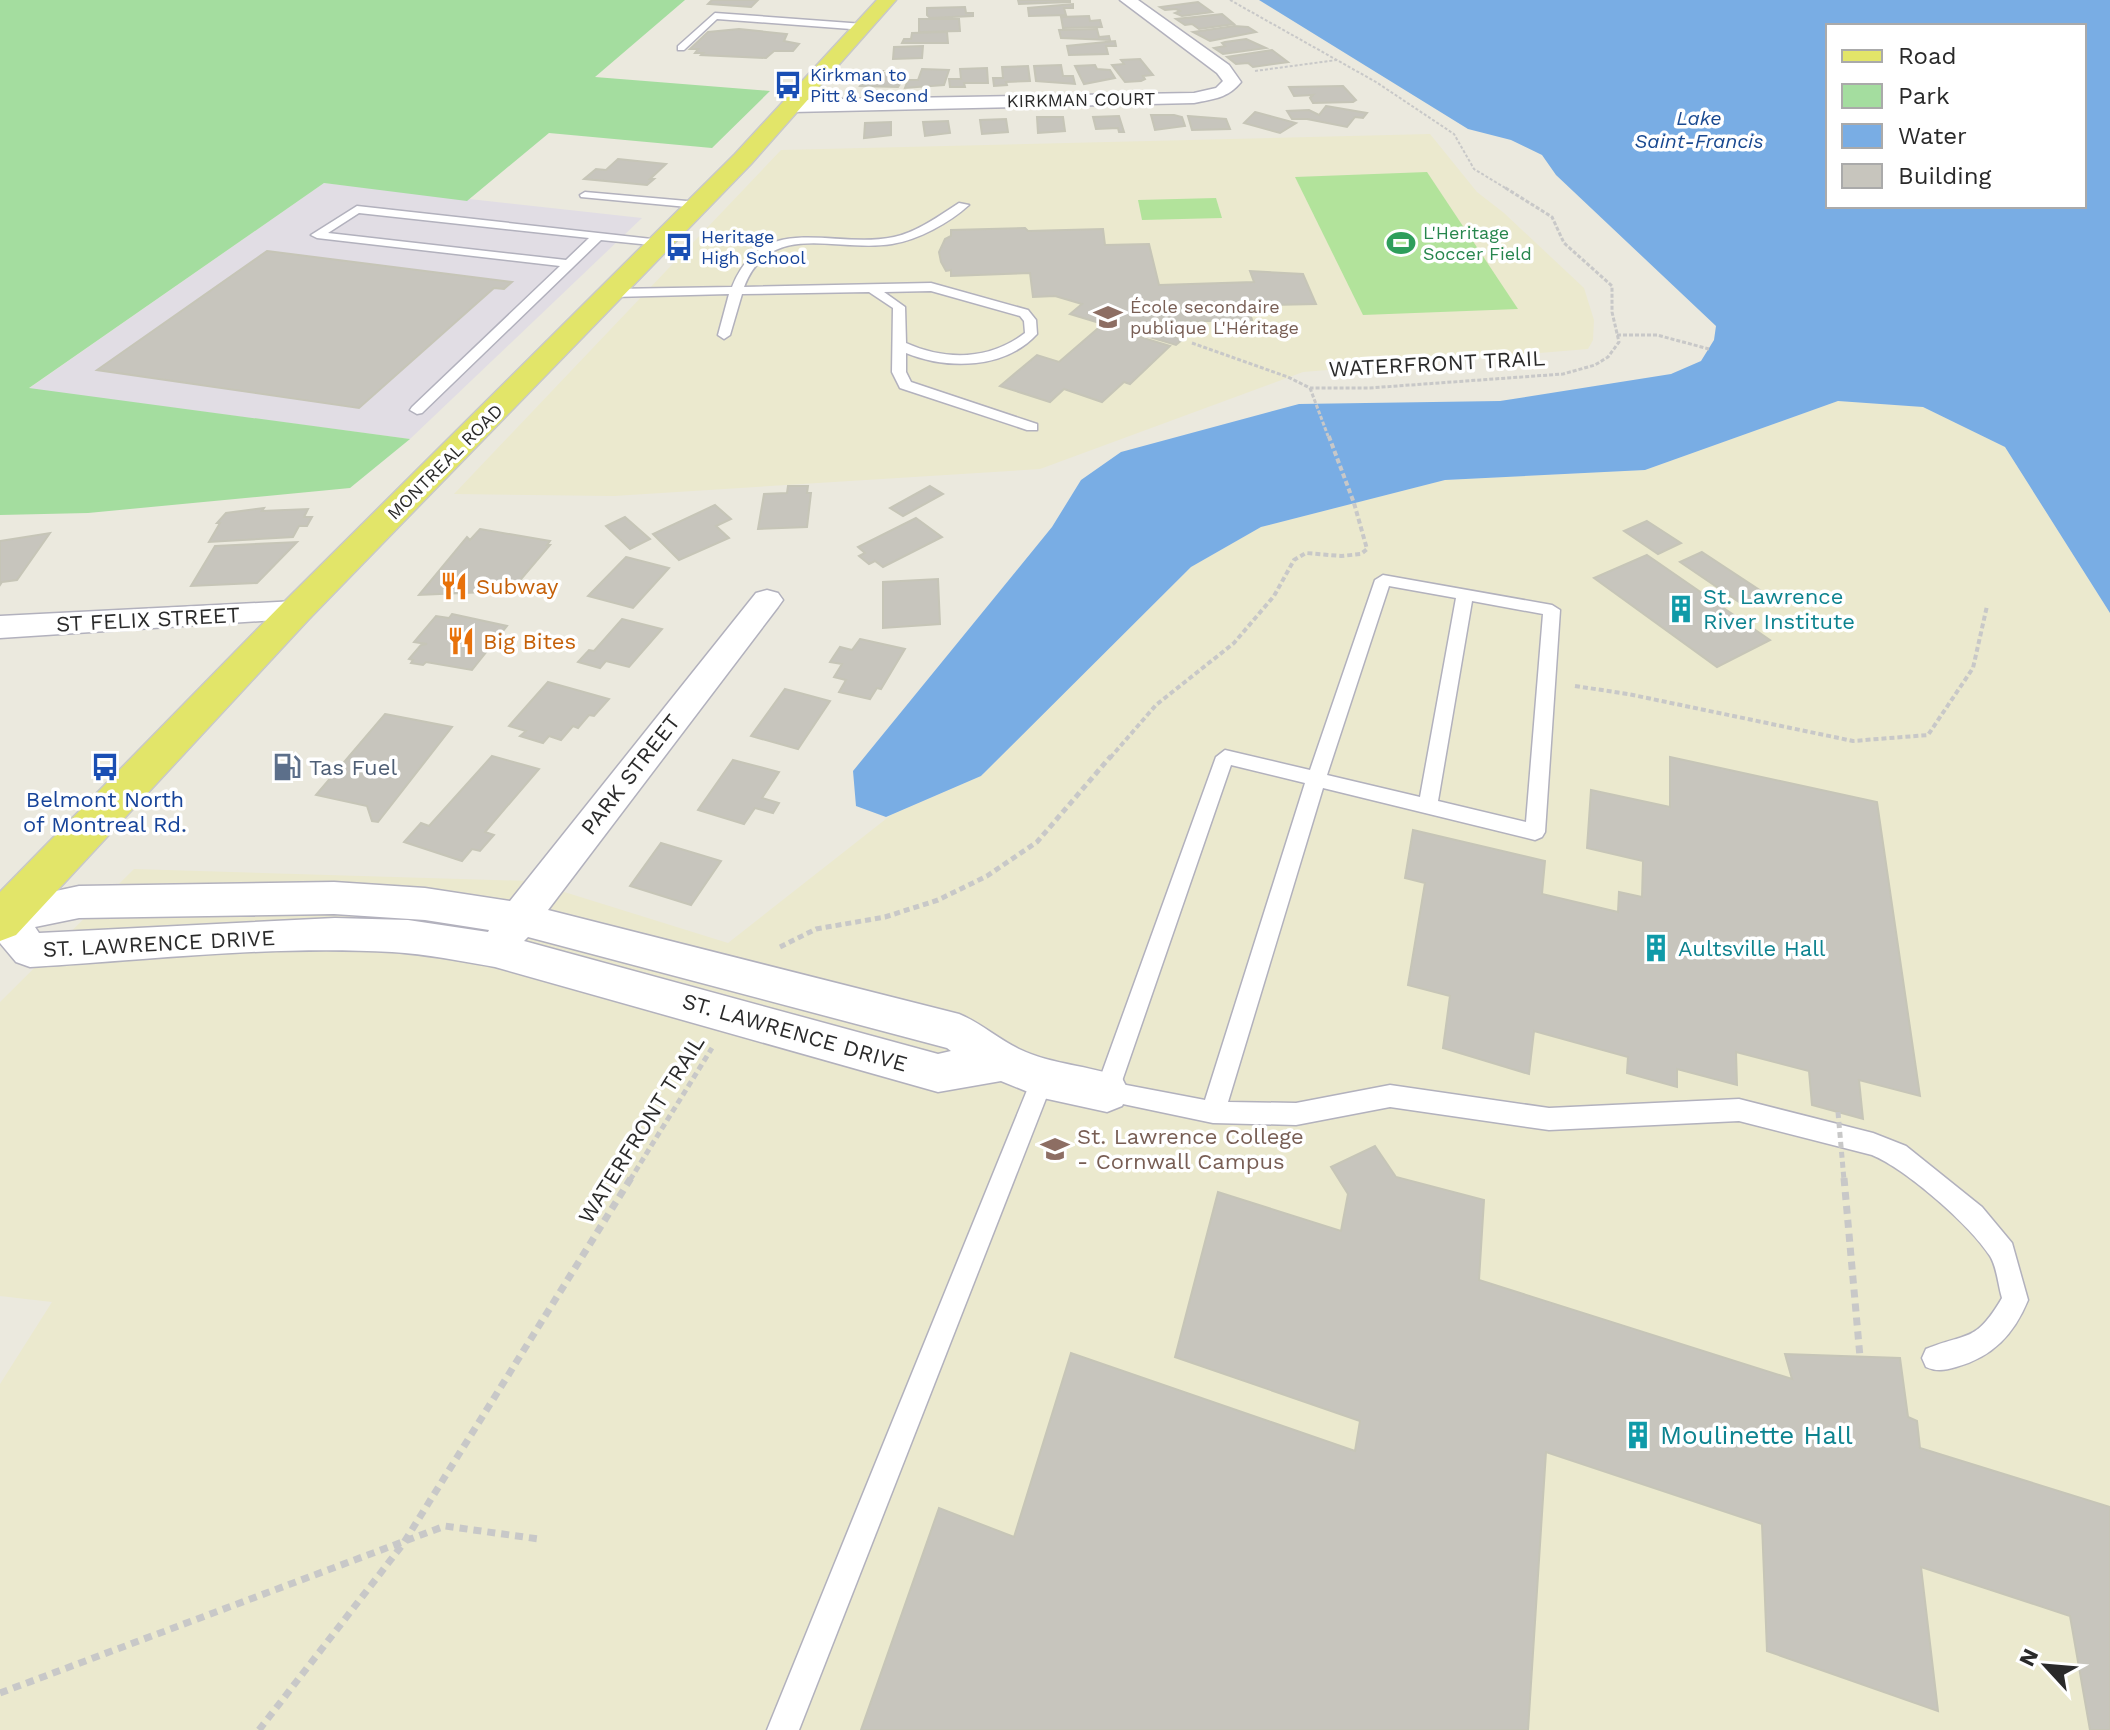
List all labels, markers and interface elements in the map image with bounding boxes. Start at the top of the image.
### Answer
legend [1826,24,2086,208]
text: Road [1898,42,1957,70]
place label: Kirkman to Pitt & Second [810,64,928,106]
bus stop icon: Kirkman to Pitt & Second [773,70,803,100]
text: Park [1898,82,1950,110]
street label: KIRKMAN COURT [1007,88,1156,111]
water label: Lake Saint-Francis [1635,106,1763,153]
text: Water [1898,122,1967,150]
text: Building [1898,162,1991,190]
place label: L'Heritage Soccer Field [1423,222,1532,264]
place label: Heritage High School [701,226,806,268]
sports icon: L'Heritage Soccer Field [1386,228,1416,258]
bus stop icon: Heritage High School [664,232,694,262]
place label: École secondaire publique L'Héritage [1130,296,1299,338]
school or university icon: École secondaire publique L'Héritage [1093,302,1123,332]
street label: WATERFRONT TRAIL [1328,345,1546,382]
street label: MONTREAL ROAD [383,400,507,524]
restaurant icon: Subway [439,571,469,601]
place label: Subway [476,574,559,599]
place label: St. Lawrence River Institute [1703,584,1855,634]
building icon: St. Lawrence River Institute [1666,594,1696,624]
street label: ST FELIX STREET [55,602,241,637]
restaurant icon: Big Bites [446,626,476,656]
place label: Big Bites [483,629,576,654]
street label: PARK STREET [576,709,685,839]
bus stop icon: Belmont North of Montreal Rd. [90,752,120,782]
fuel station icon: Tas Fuel [272,752,302,782]
place label: Tas Fuel [309,755,397,780]
place label: Belmont North of Montreal Rd. [23,787,187,837]
street label: ST. LAWRENCE DRIVE [42,925,276,962]
building icon: Aultsville Hall [1641,933,1671,963]
place label: Aultsville Hall [1678,936,1826,961]
street label: ST. LAWRENCE DRIVE [680,988,910,1077]
street label: WATERFRONT TRAIL [573,1031,710,1228]
place label: St. Lawrence College - Cornwall Campus [1077,1124,1304,1174]
school or university icon: St. Lawrence College - Cornwall Campus [1040,1134,1070,1164]
building icon: Moulinette Hall [1623,1420,1653,1450]
place label: Moulinette Hall [1660,1420,1853,1450]
north arrow [2006,1626,2086,1706]
text: N [2014,1645,2043,1670]

